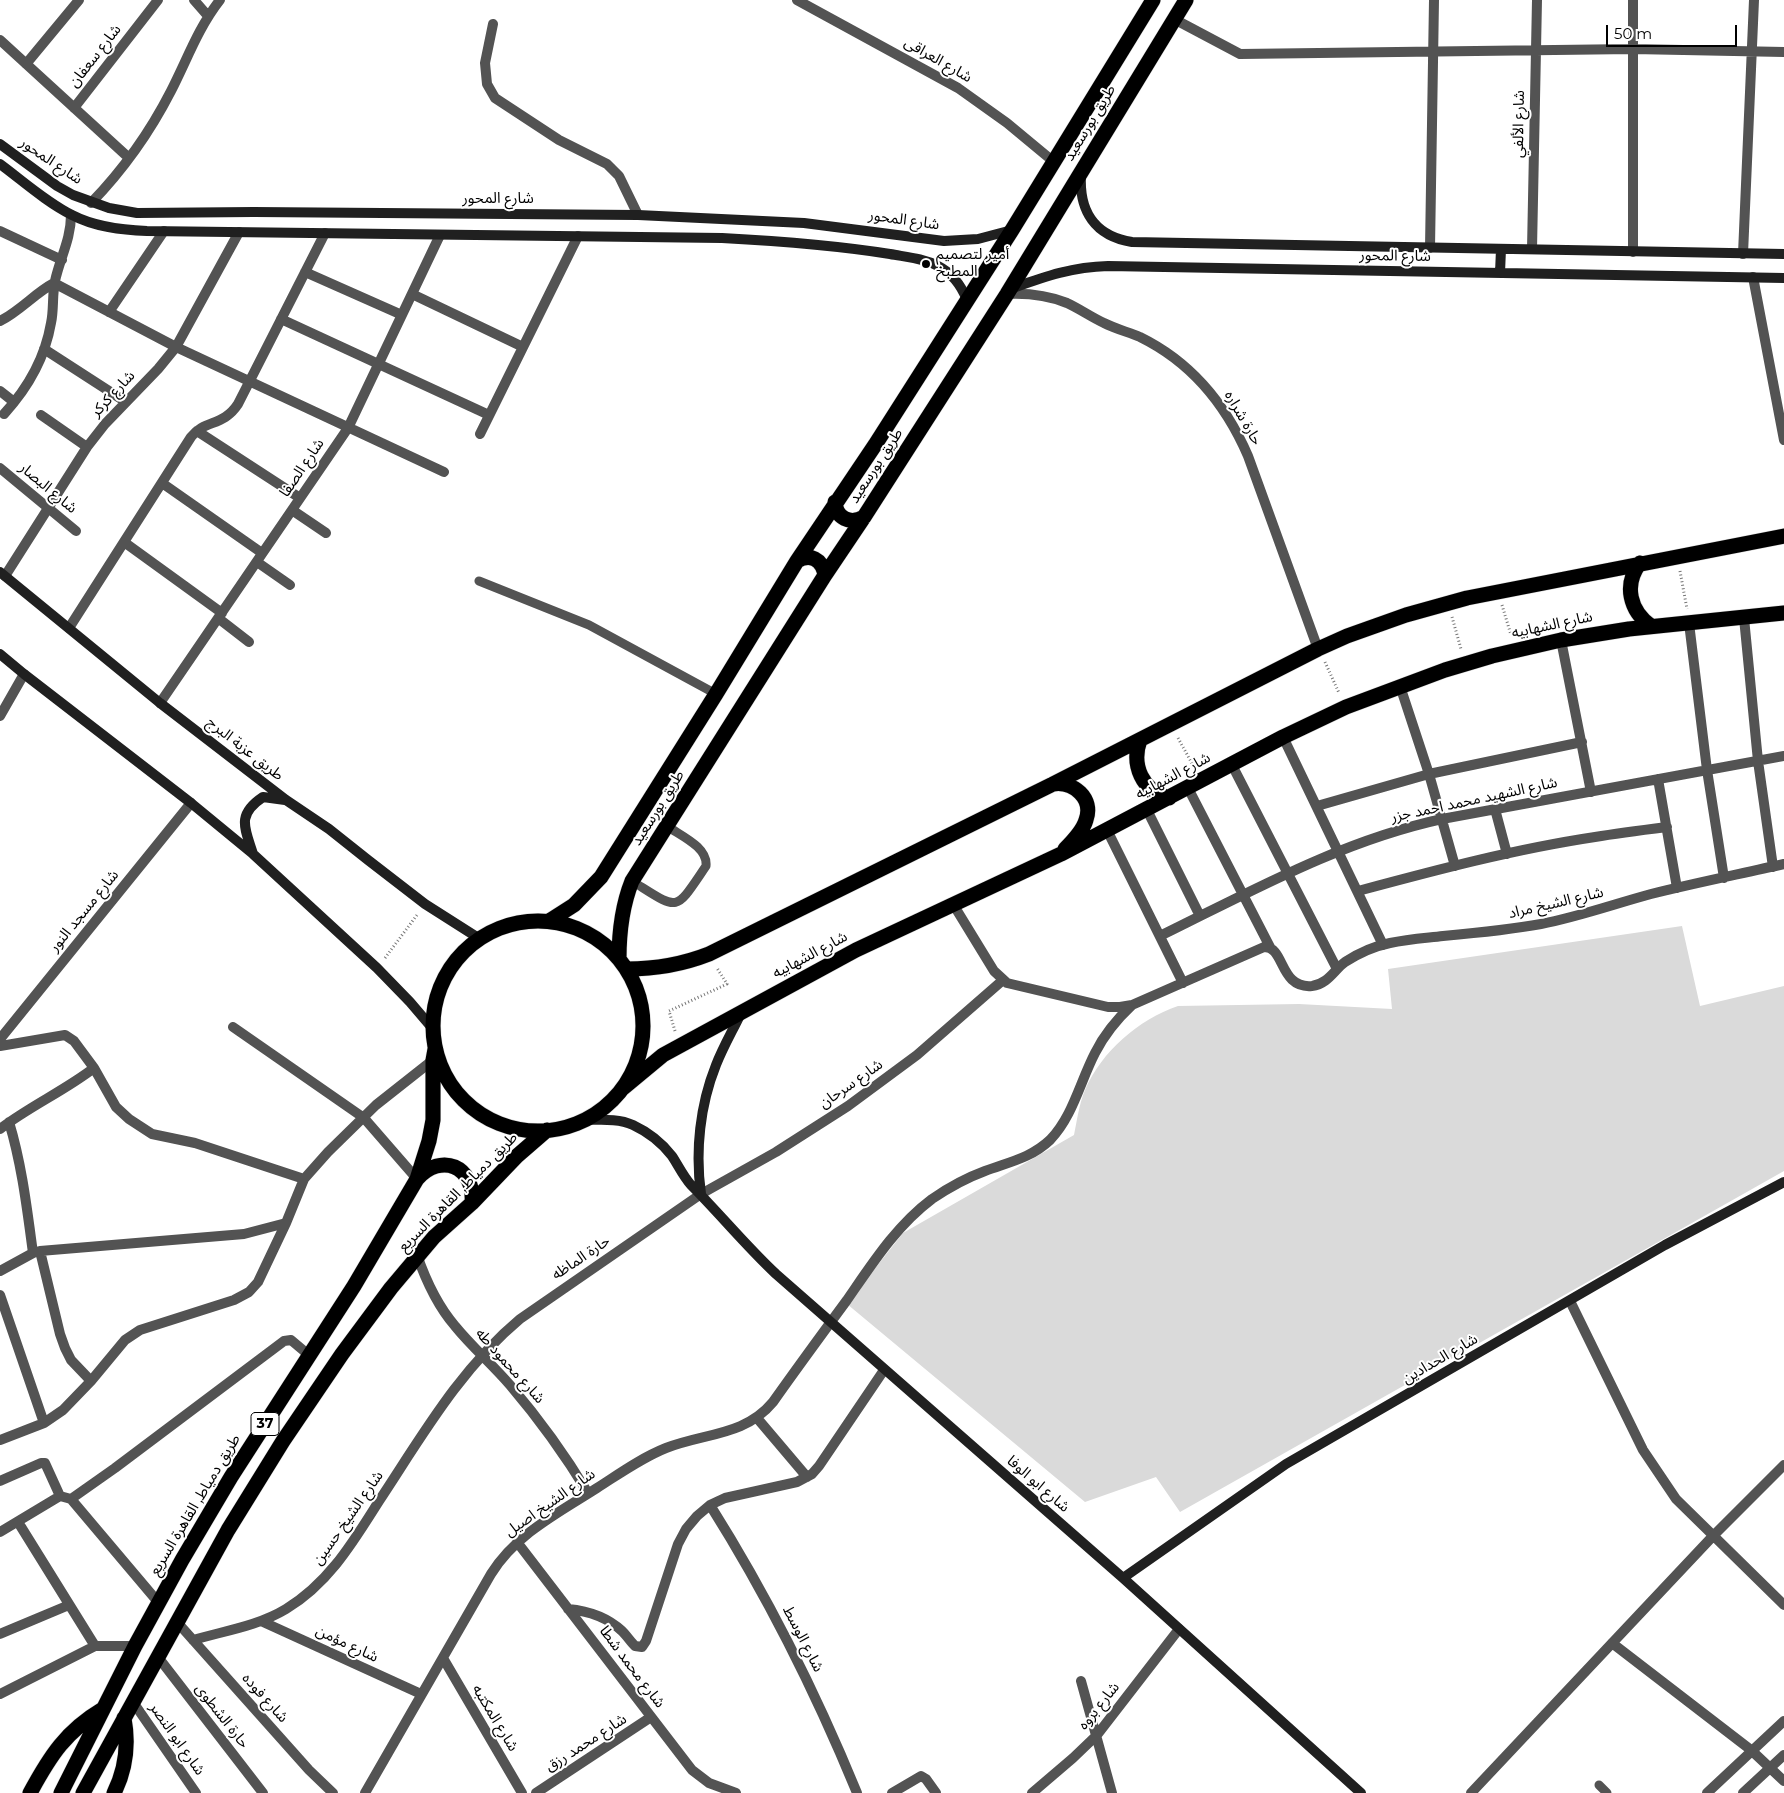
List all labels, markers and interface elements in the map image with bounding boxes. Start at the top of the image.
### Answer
scale bar [1609,15,1740,47]
street label: شارع سعفان [65,21,125,91]
text: 50 m [1614,24,1652,43]
street label: شارع العراقى [901,33,975,87]
street label: طريق بورسعيد [1060,82,1120,164]
street label: شارع الألفي [1509,90,1529,158]
street label: شارع المحور [16,134,86,188]
street label: شارع المحور [462,190,534,208]
street label: شارع المحور [867,206,941,234]
place label: أمير لتصميم المطبخ [936,246,1009,281]
street label: شارع المحور [1359,246,1431,266]
marker: أمير لتصميم المطبخ [920,258,932,270]
street label: شارع كركر [87,367,139,421]
street label: حارة شراره [1220,388,1266,448]
street label: طريق بورسعيد [845,425,907,507]
street label: شارع الصفا [276,435,328,501]
street label: شارع البصار [15,459,81,517]
street label: شارع الشهابيه [1510,608,1594,642]
street label: طريق عزبة البرج [203,713,287,785]
street label: شارع الشهابيه [1132,749,1214,803]
street label: طريق بورسعيد [628,767,688,849]
street label: شارع الشهيد محمد احمد جزر [1389,774,1559,826]
street label: شارع مسجد النور [45,866,123,956]
street label: شارع الشيخ مراد [1507,883,1605,923]
street label: شارع الشهابيه [769,928,851,982]
street label: شارع سرحان [816,1055,886,1113]
street label: طريق دمياط, القاهرة السريع [395,1129,521,1255]
street label: حارة الماظه [549,1232,613,1284]
street label: شارع محمود طه [472,1325,548,1407]
street label: شارع الحدادين [1399,1330,1481,1388]
road number: 37 [251,1412,279,1436]
street label: طريق دمياط, القاهرة السريع [146,1431,244,1579]
street label: شارع ابو الوفا [1003,1452,1073,1516]
street label: شارع الشيخ اصيل [501,1465,599,1541]
street label: شارع الشيخ حسين [309,1467,387,1569]
street label: شارع الوسط [779,1603,827,1675]
street label: شارع مؤمن [313,1622,381,1666]
street label: شارع محمد شطا [595,1622,669,1712]
street label: شارع فوده [238,1670,292,1726]
street label: شارع بروه [1074,1679,1124,1733]
street label: حارة الشطوى [191,1680,253,1752]
street label: شارع المكتبه [468,1681,522,1755]
street label: شارع ابو النصر [145,1699,209,1779]
street label: شارع محمد رزق [542,1710,630,1776]

